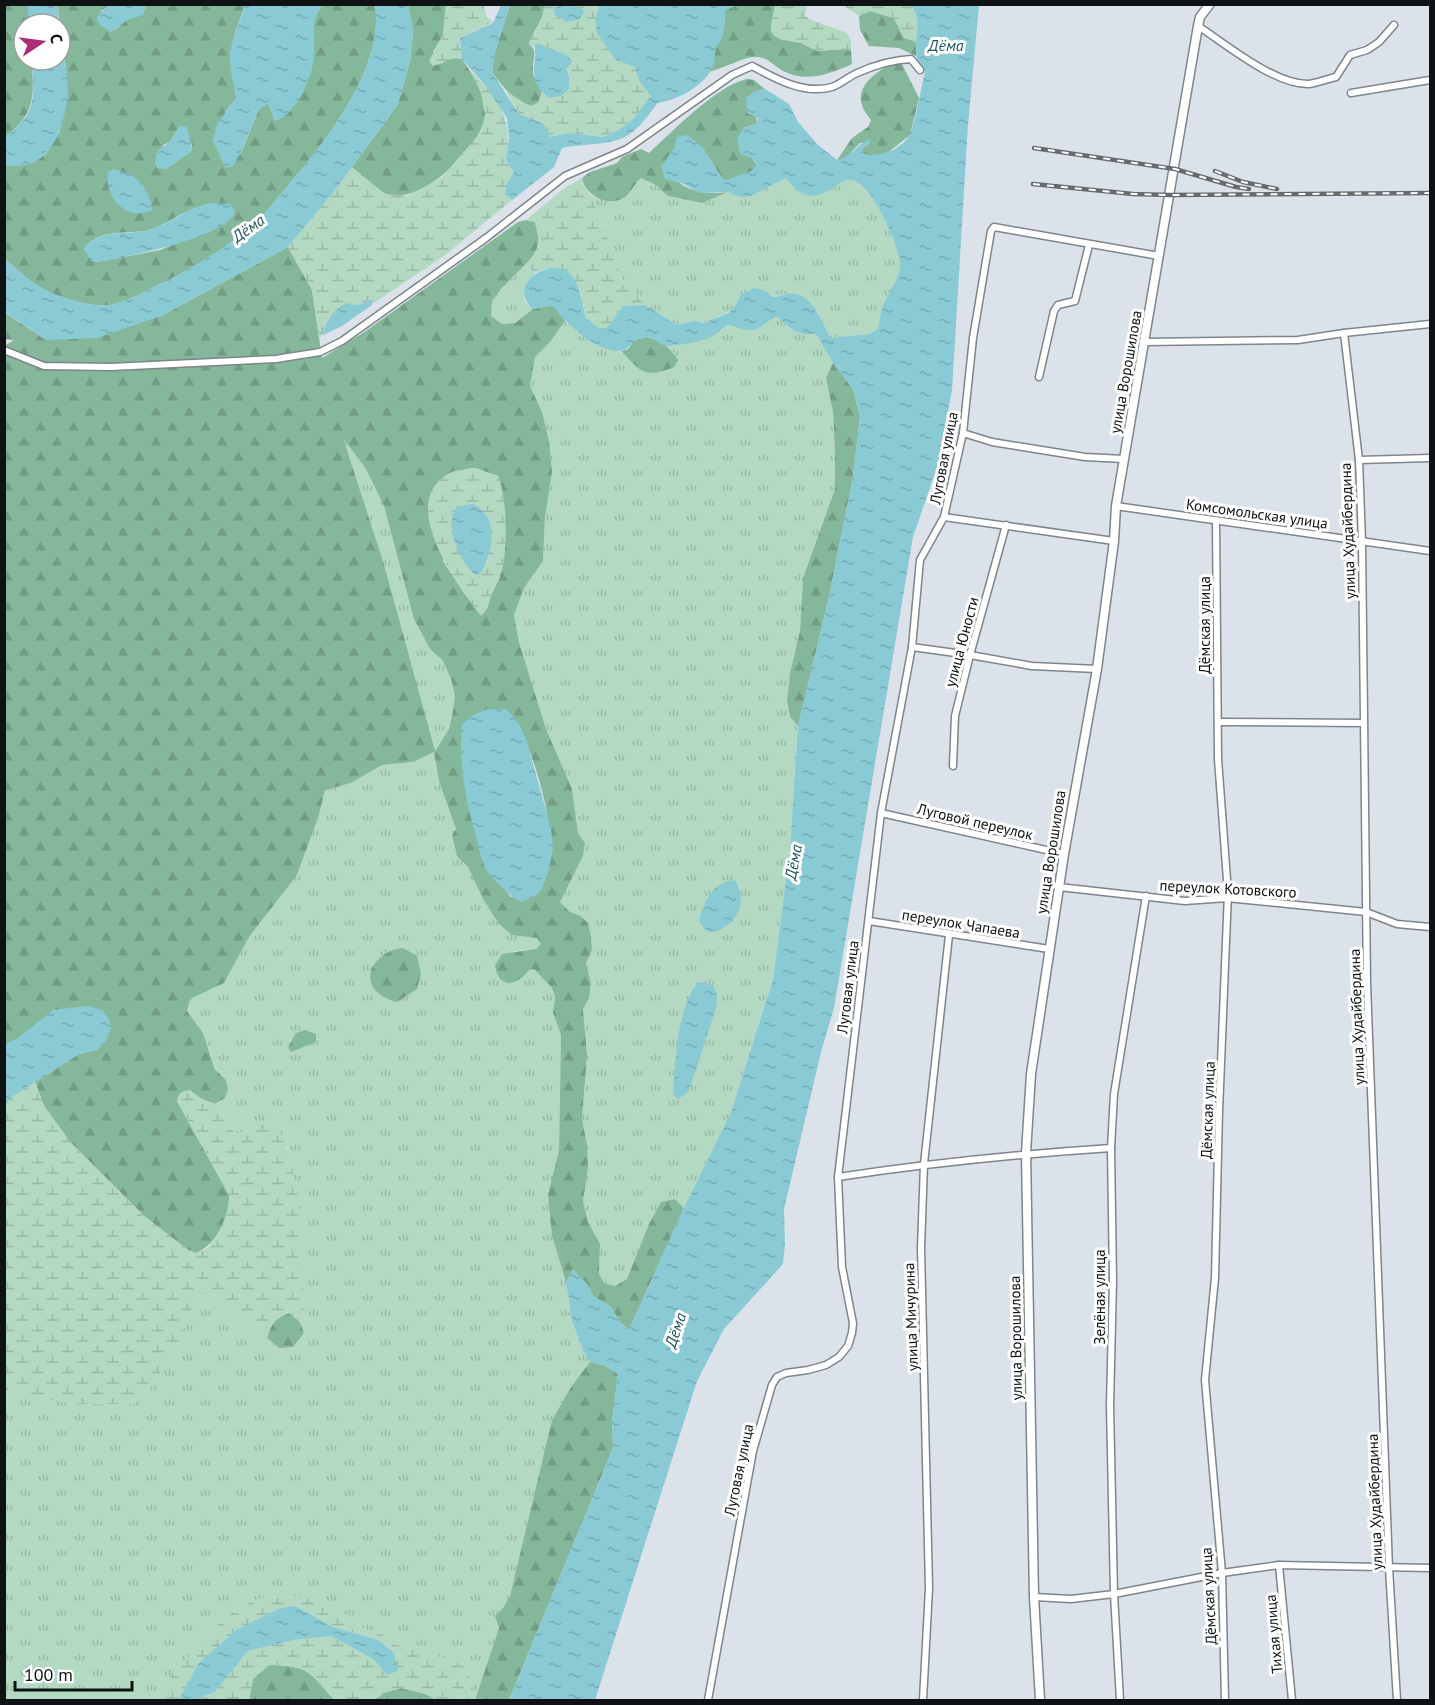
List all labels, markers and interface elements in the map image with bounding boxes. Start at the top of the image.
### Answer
north arrow [12,12,72,72]
text: С [46,32,67,45]
water label: Дёма [926,35,964,55]
water label: Дёма [226,210,268,247]
street label: улица Ворошилова [1105,309,1146,435]
street label: Луговая улица [925,410,962,507]
street label: улица Худайбердина [1336,463,1359,599]
street label: Комсомольская улица [1185,494,1329,533]
street label: Дёмская улица [1195,576,1214,674]
street label: улица Юности [940,595,983,689]
street label: улица Ворошилова [1031,789,1070,915]
street label: Луговой переулок [914,799,1036,844]
water label: Дёма [779,843,806,883]
street label: переулок Котовского [1159,875,1297,902]
street label: переулок Чапаева [901,905,1021,942]
street label: Луговая улица [832,939,863,1036]
street label: улица Худайбердина [1345,949,1368,1085]
street label: Дёмская улица [1196,1061,1219,1159]
street label: Зелёная улица [1090,1249,1109,1345]
street label: улица Мичурина [899,1263,922,1372]
street label: улица Ворошилова [1005,1275,1026,1401]
water label: Дёма [659,1310,690,1352]
street label: Луговая улица [719,1422,758,1519]
street label: улица Худайбердина [1363,1434,1386,1570]
street label: Дёмская улица [1196,1547,1221,1645]
street label: Тихая улица [1261,1594,1286,1674]
scale bar [15,1654,132,1692]
text: 100 m [24,1663,73,1686]

